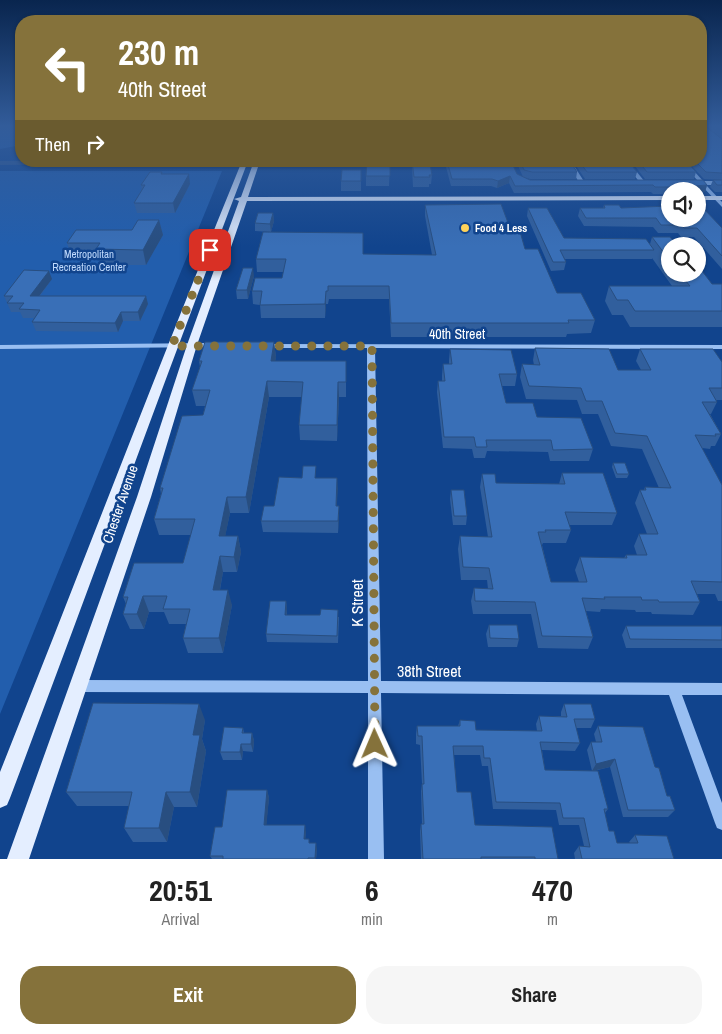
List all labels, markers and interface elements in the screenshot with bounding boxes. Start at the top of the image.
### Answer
text: 230 m [118,29,199,76]
icon: left [35,35,100,100]
text: 40th Street [118,74,206,104]
icon: right [81,130,109,158]
text: Then [35,131,71,157]
map controls [661,182,706,282]
button: sound [661,182,706,227]
place label: Food 4 Less [475,221,527,235]
marker: Food 4 Less [459,222,471,234]
pin [189,229,231,271]
icon: arrive [196,236,224,264]
button: search [661,237,706,282]
park label: Metropolitan Recreation Center [52,247,126,274]
street label: 40th Street [429,325,485,343]
street label: Chester Avenue [98,463,142,545]
street label: K Street [346,579,368,627]
street label: 38th Street [397,660,461,682]
position arrow [348,717,400,769]
text: 20:51 [149,870,212,910]
text: 6 [365,870,379,910]
text: 470 [532,870,573,910]
text: Arrival [162,908,199,930]
text: min [361,908,383,930]
text: m [547,908,558,930]
button: Exit [20,966,356,1024]
button: Share [366,966,702,1024]

